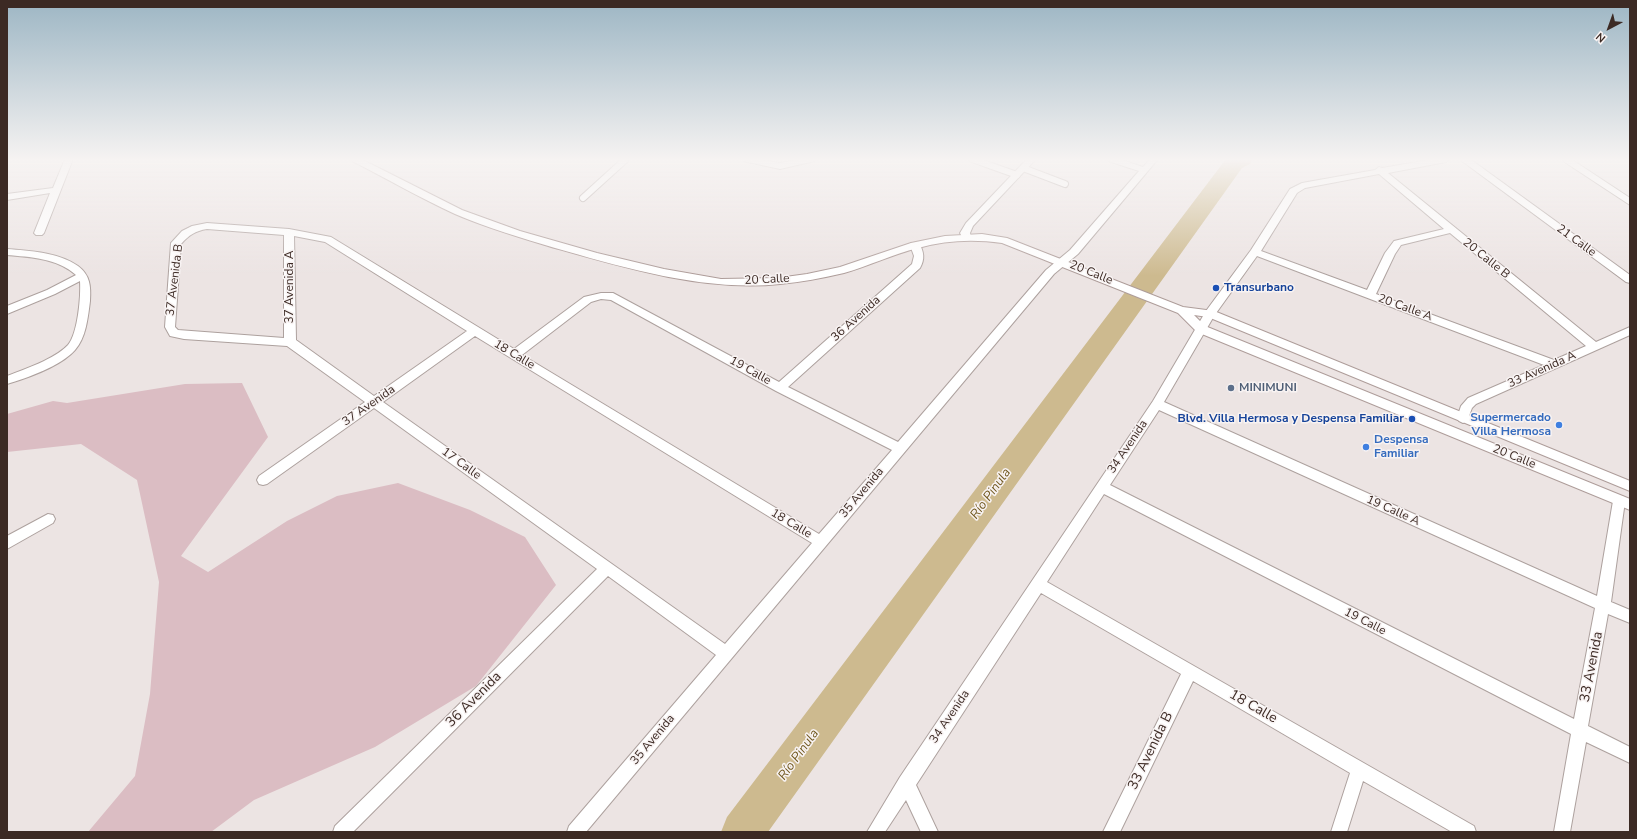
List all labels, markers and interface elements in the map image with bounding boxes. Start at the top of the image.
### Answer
north arrow [1589,8,1629,48]
text: N [1593,29,1609,46]
street label: 21 Calle [1554,222,1598,260]
street label: 20 Calle B [1460,236,1512,282]
street label: 37 Avenida B [163,243,187,317]
street label: 37 Avenida A [283,250,297,324]
street label: 20 Calle [1067,258,1115,288]
street label: 20 Calle [744,272,790,288]
place label: Transurbano [1224,281,1294,295]
marker: Transurbano [1211,283,1221,293]
street label: 20 Calle A [1376,291,1434,325]
street label: 36 Avenida [828,293,884,345]
street label: 18 Calle [491,337,537,373]
street label: 33 Avenida A [1506,349,1578,391]
street label: 19 Calle [727,354,773,388]
place label: MINIMUNI [1239,381,1297,395]
street label: 37 Avenida [340,383,398,429]
marker: MINIMUNI [1226,383,1236,393]
place label: Supermercado Villa Hermosa [1470,411,1551,439]
place label: Blvd. Villa Hermosa y Despensa Familiar [1178,412,1404,426]
marker: Blvd. Villa Hermosa y Despensa Familiar [1407,414,1417,424]
street label: 34 Avenida [1105,418,1151,476]
marker: Supermercado Villa Hermosa [1554,420,1564,430]
place label: Despensa Familiar [1374,433,1429,461]
marker: Despensa Familiar [1361,442,1371,452]
street label: 20 Calle [1490,442,1538,472]
street label: 17 Calle [439,445,483,483]
street label: 35 Avenida [837,465,887,521]
water label: Río Pinula [967,466,1015,522]
street label: 19 Calle A [1364,493,1422,529]
street label: 18 Calle [768,506,814,542]
street label: 19 Calle [1342,605,1388,639]
street label: 33 Avenida [1577,630,1607,704]
street label: 36 Avenida [443,669,505,731]
street label: 18 Calle [1226,687,1280,727]
street label: 34 Avenida [927,688,973,746]
street label: 33 Avenida B [1125,709,1177,793]
street label: 35 Avenida [628,712,678,768]
water label: Río Pinula [775,727,823,783]

